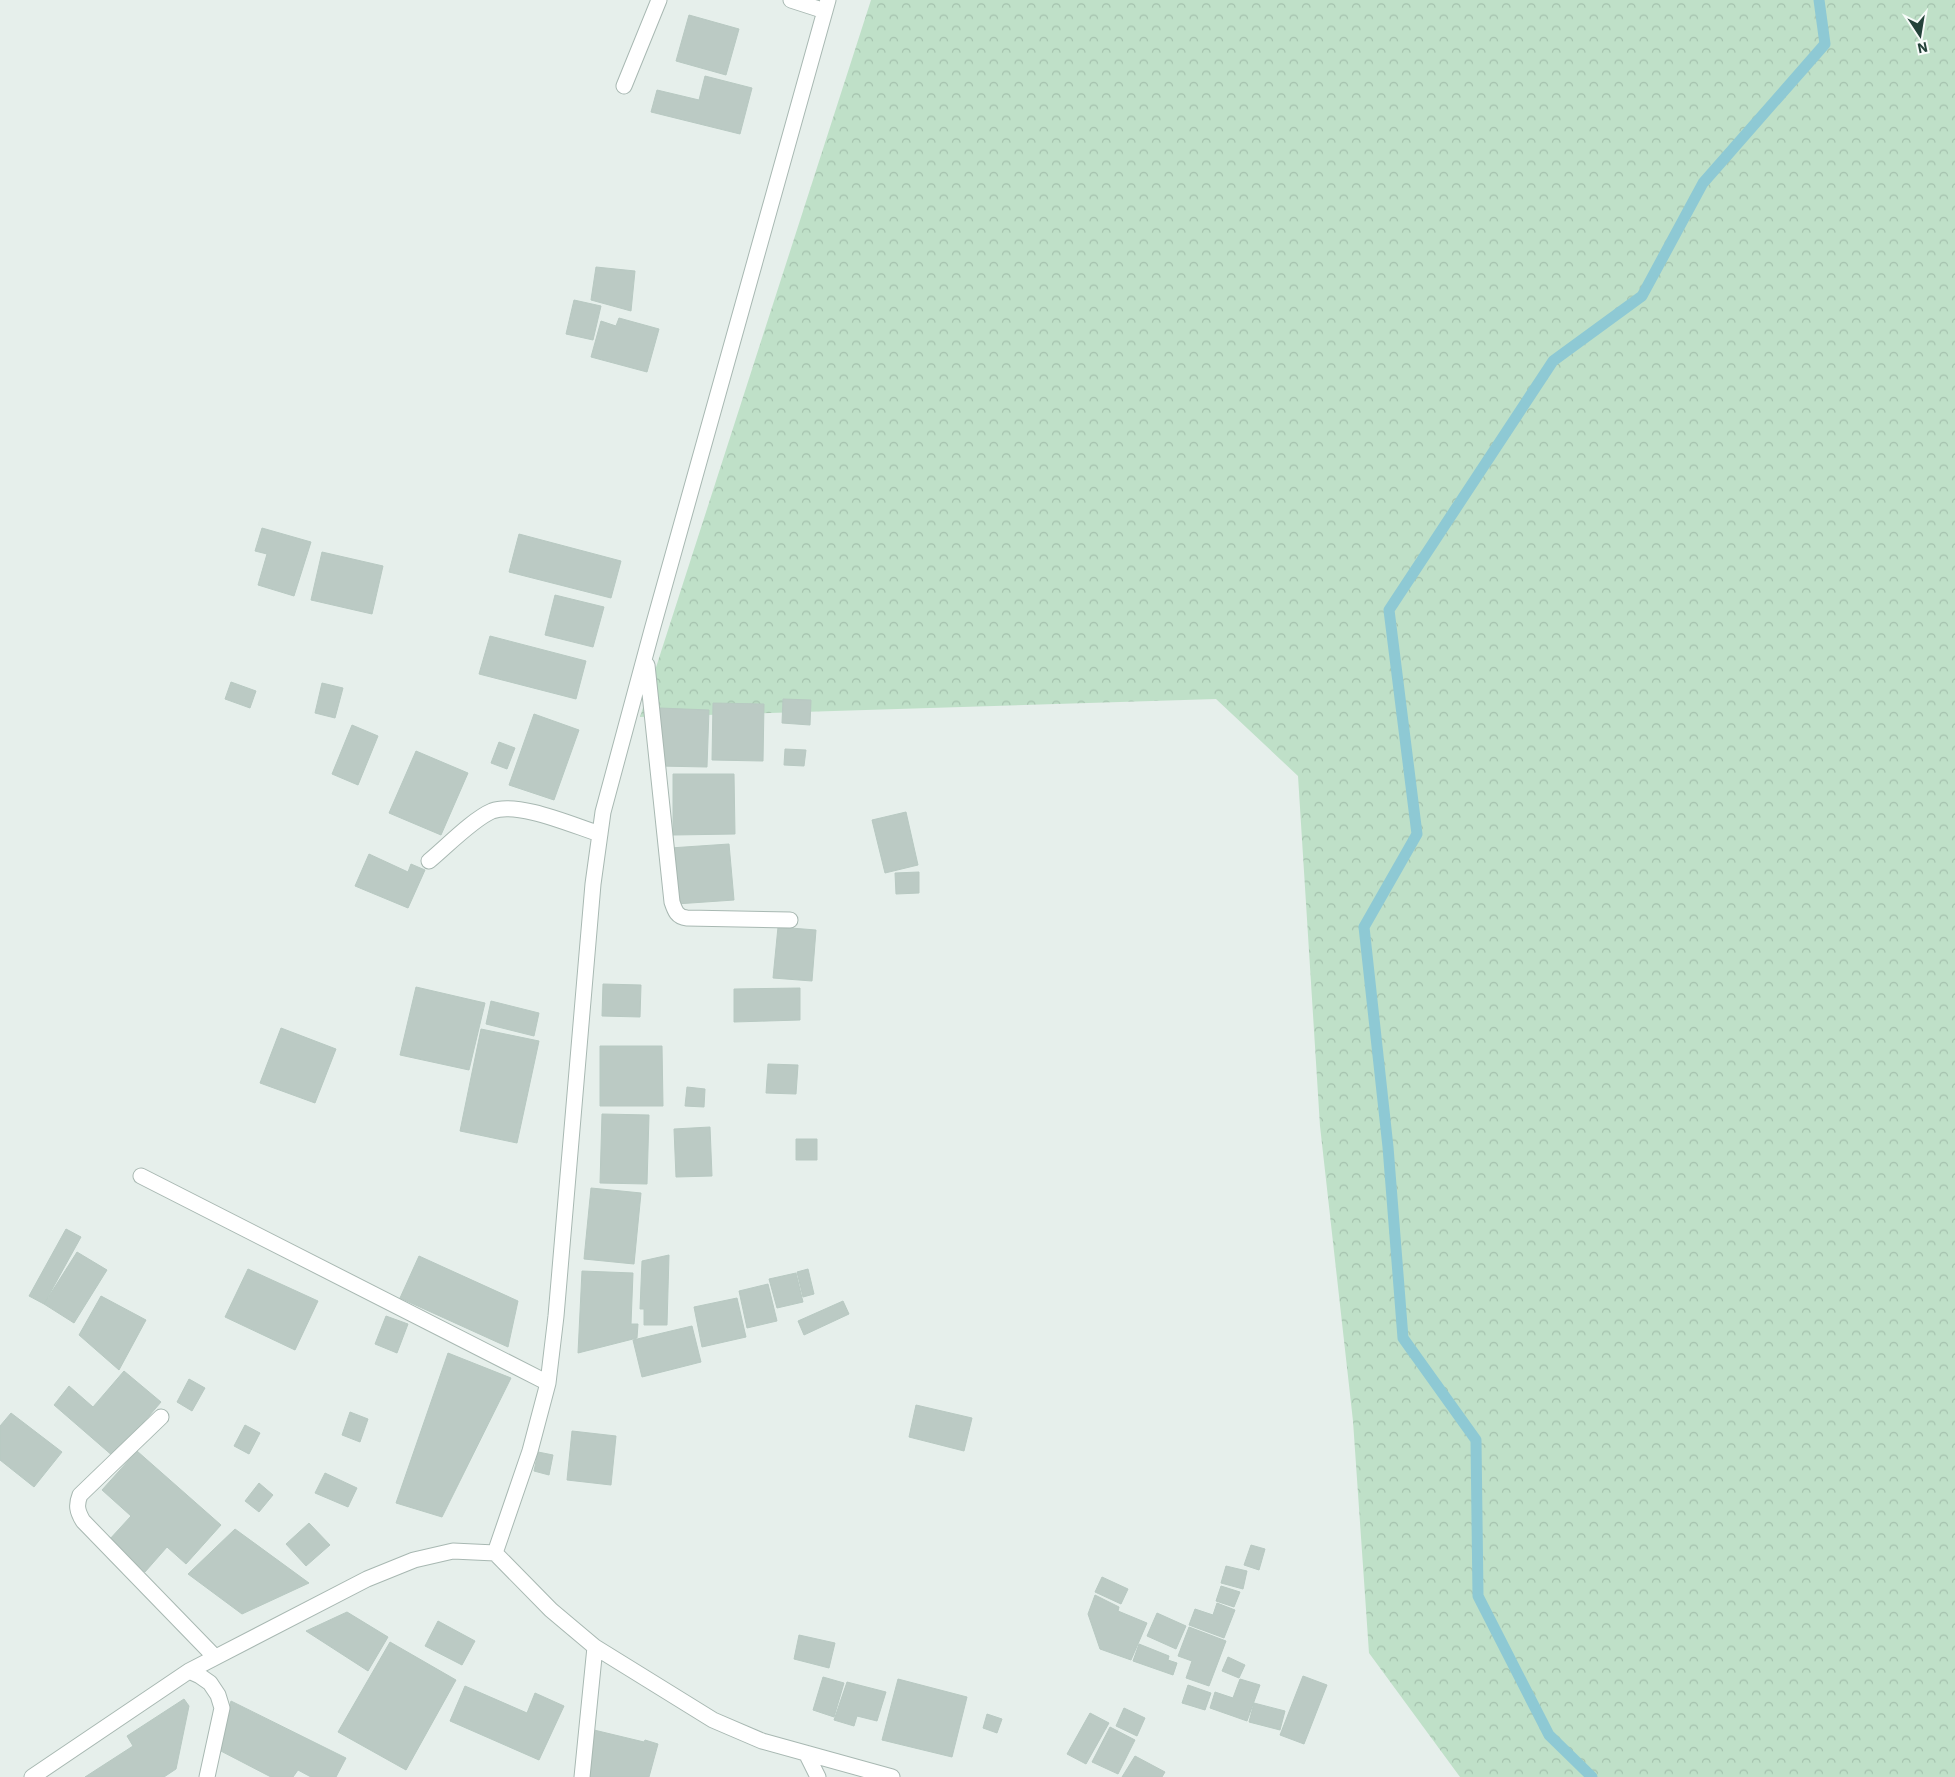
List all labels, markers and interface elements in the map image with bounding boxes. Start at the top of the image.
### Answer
north arrow [1895,10,1945,60]
text: N [1916,38,1930,58]

